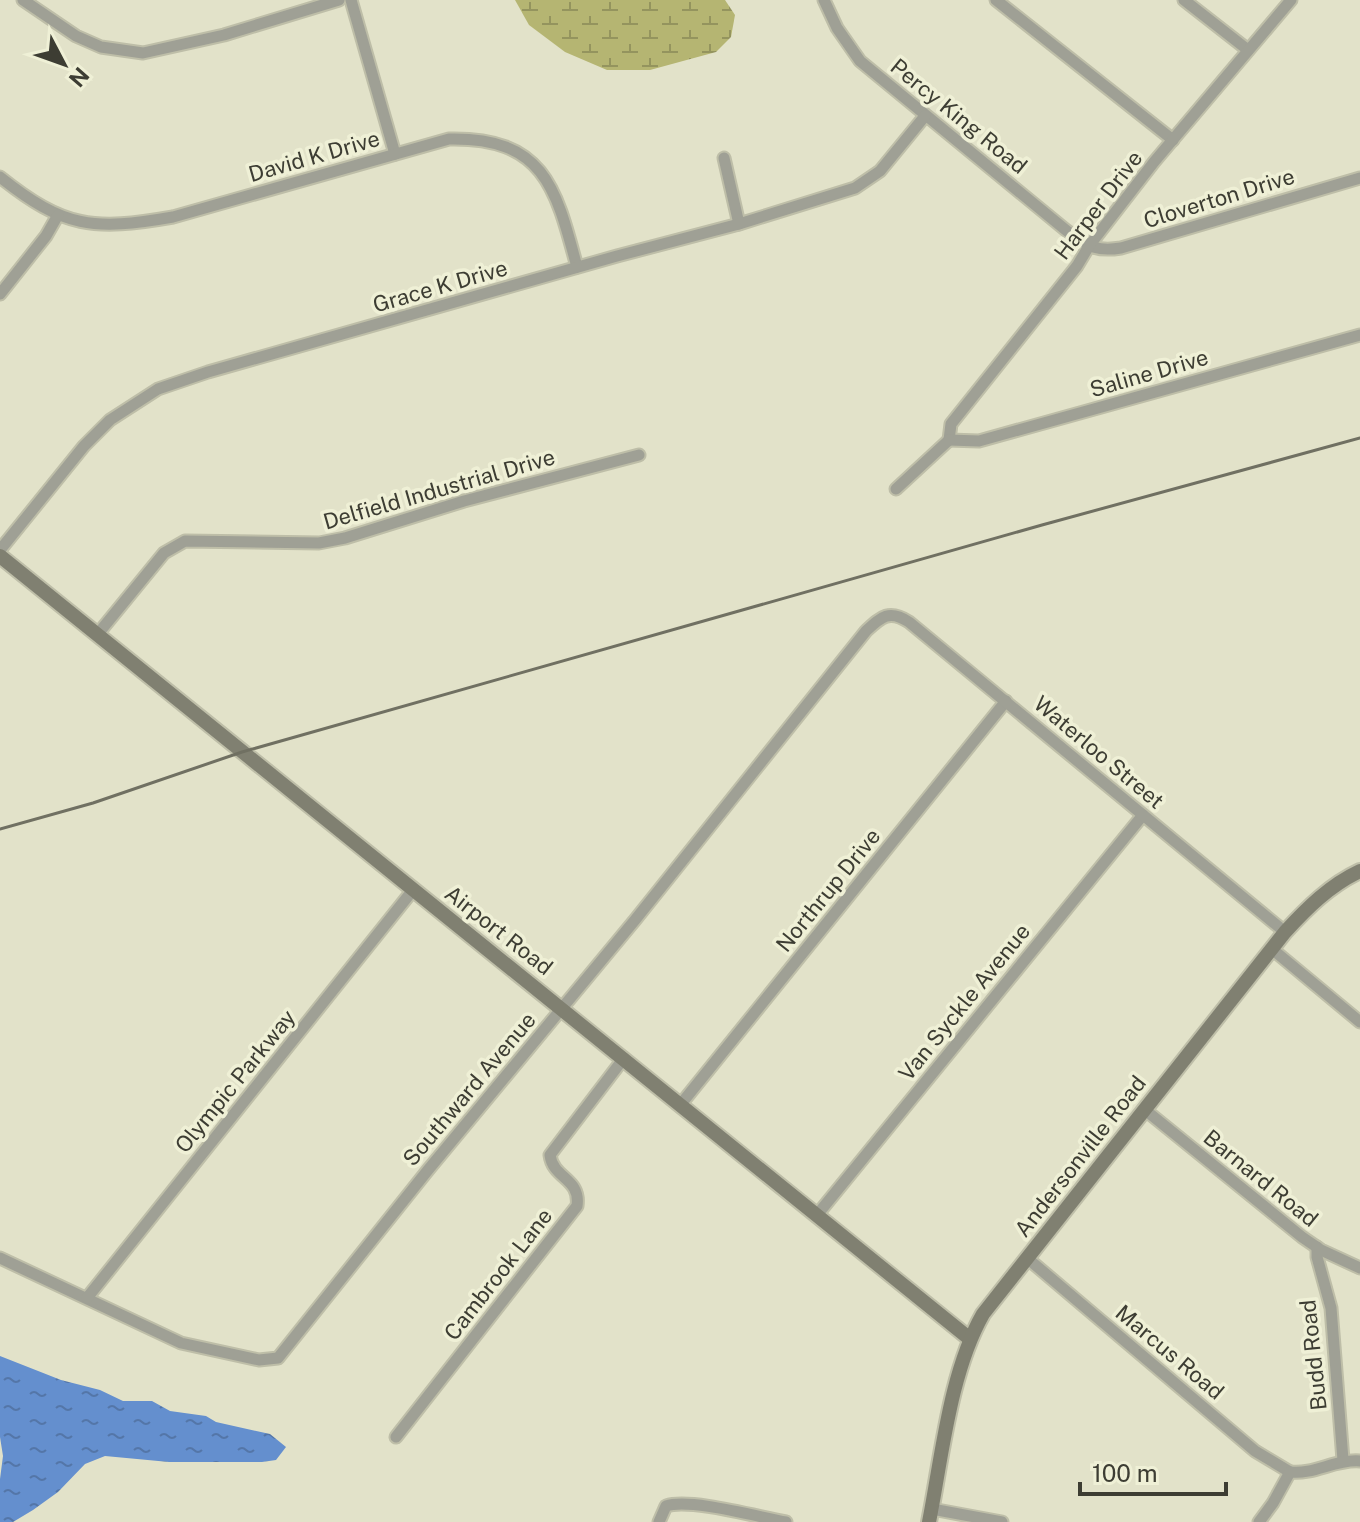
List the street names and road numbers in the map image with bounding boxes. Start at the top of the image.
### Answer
street label: Percy King Road [886,53,1032,179]
street label: David K Drive [246,125,382,187]
street label: Harper Drive [1049,145,1147,265]
street label: Cloverton Drive [1140,163,1298,233]
street label: Grace K Drive [370,254,510,318]
street label: Saline Drive [1087,344,1211,402]
street label: Delfield Industrial Drive [320,443,558,535]
street label: Waterloo Street [1029,690,1169,814]
street label: Northrup Drive [770,823,886,957]
street label: Airport Road [440,880,558,980]
street label: Van Syckle Avenue [893,918,1035,1086]
street label: Olympic Parkway [169,1004,301,1158]
street label: Southward Avenue [397,1007,541,1171]
street label: Andersonville Road [1009,1070,1151,1242]
street label: Barnard Road [1199,1124,1323,1232]
street label: Cambrook Lane [439,1203,557,1345]
street label: Budd Road [1294,1298,1332,1412]
street label: Marcus Road [1111,1299,1229,1405]

